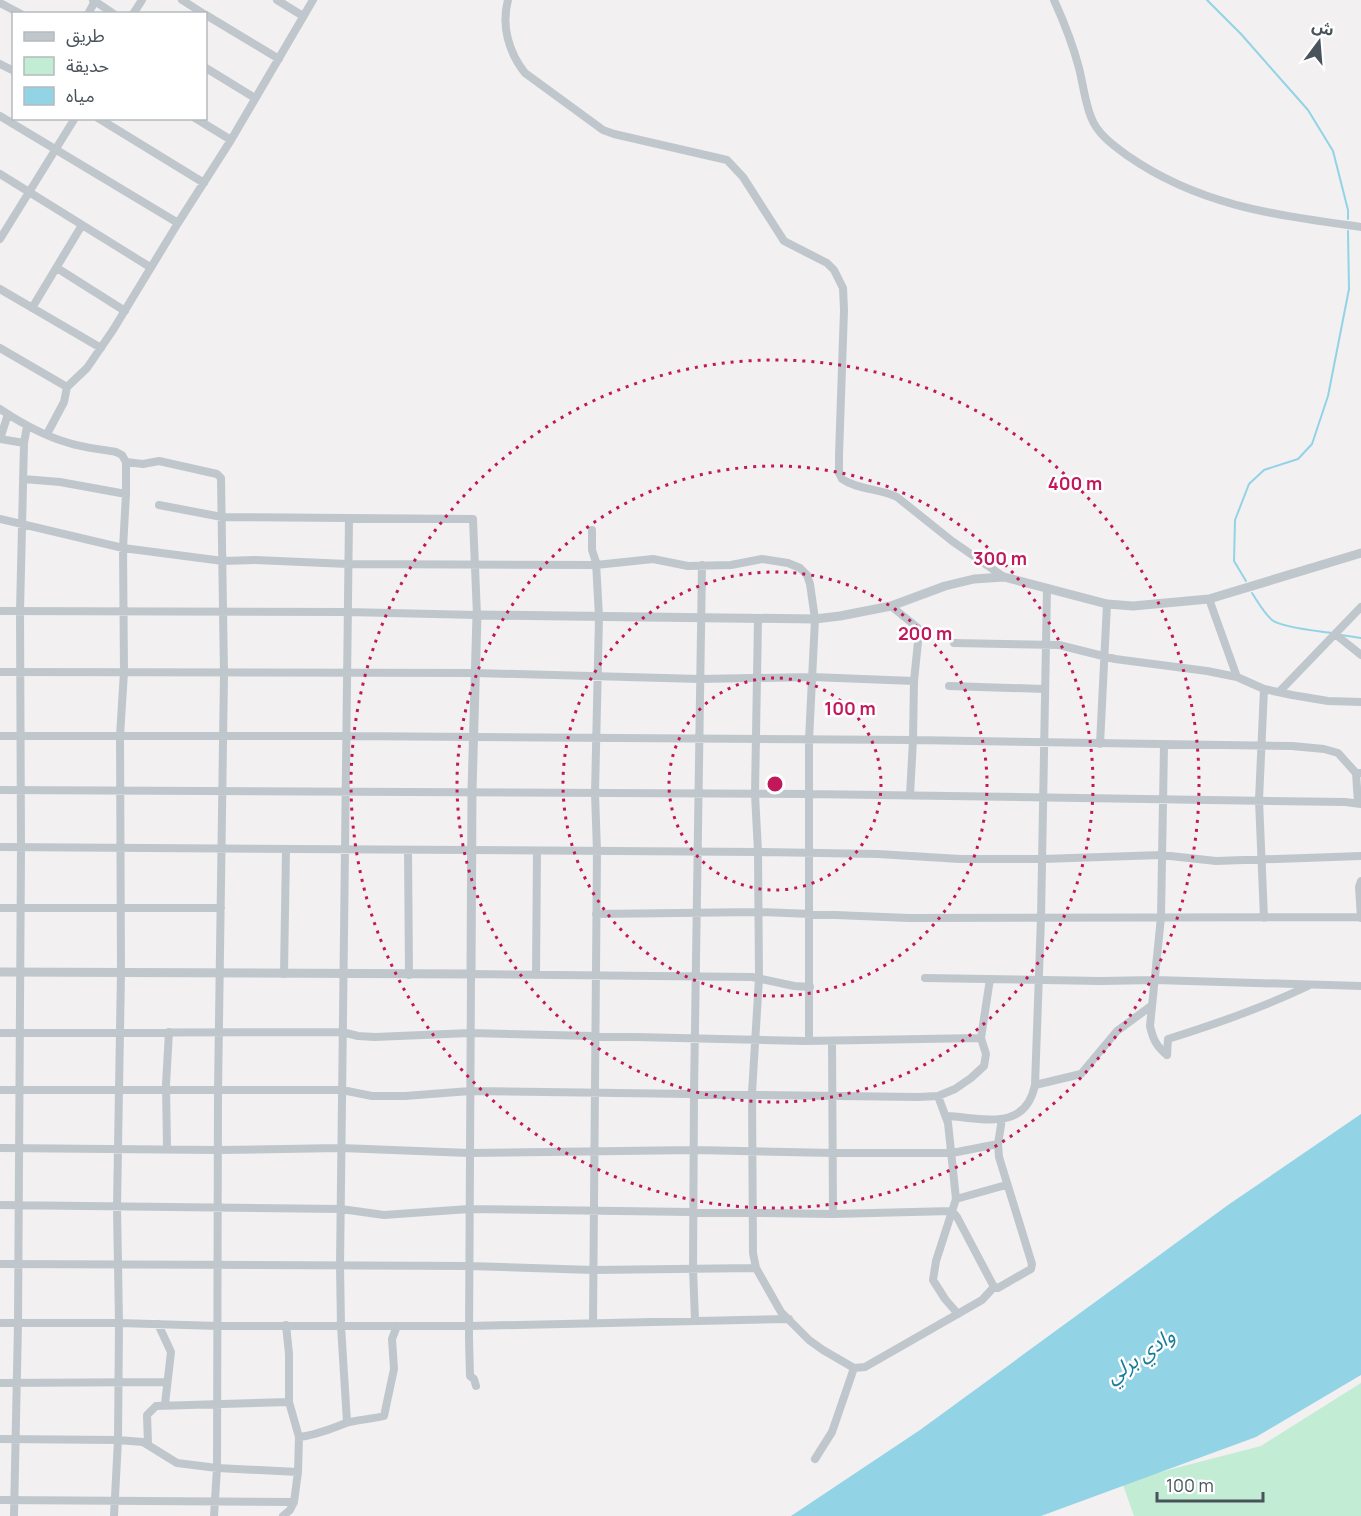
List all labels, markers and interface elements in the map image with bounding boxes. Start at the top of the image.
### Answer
legend [12,12,207,120]
north arrow [1289,12,1349,72]
text: ش [1310,14,1337,41]
text: طريق [66,23,105,47]
text: حديقة [66,53,109,77]
text: مياه [66,83,95,107]
text: 400 m [1048,471,1102,495]
text: 300 m [973,546,1027,570]
text: 200 m [898,621,952,645]
text: 100 m [824,696,876,720]
centre of rings [765,774,785,794]
water label: وادي برلي [1099,1321,1181,1392]
scale bar [1157,1465,1264,1503]
text: 100 m [1166,1473,1214,1497]

